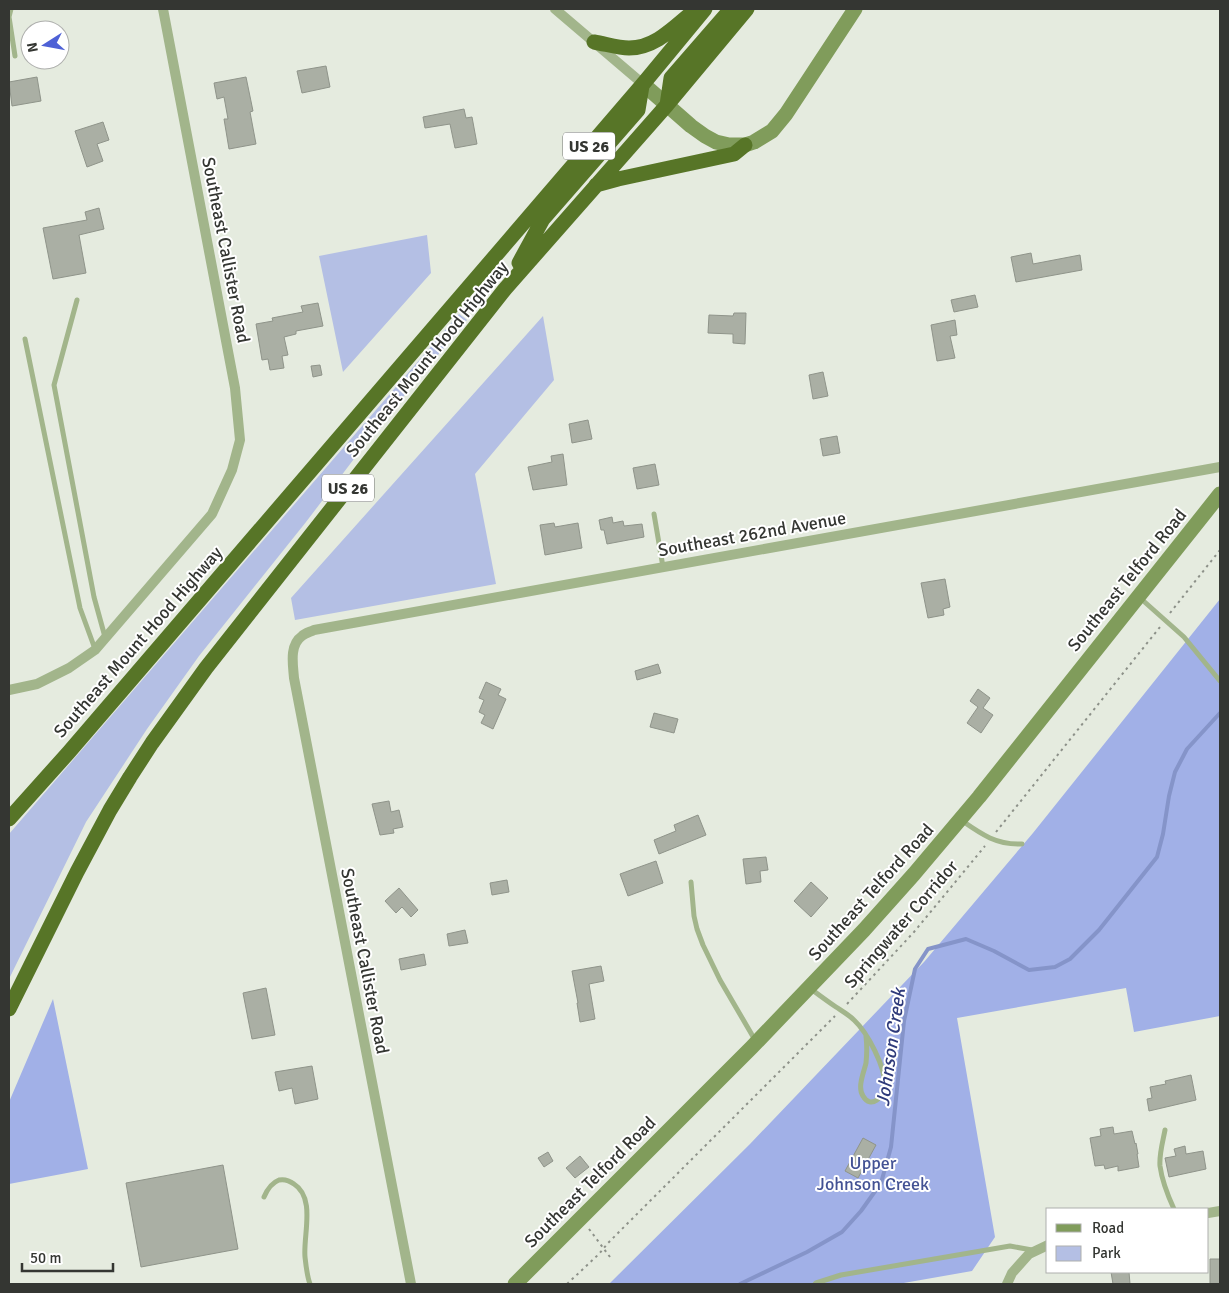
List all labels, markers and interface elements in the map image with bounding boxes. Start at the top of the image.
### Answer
north arrow [20,20,70,70]
text: N [23,41,42,54]
road number: US 26 [563,132,615,160]
street label: Southeast Callister Road [197,155,255,345]
street label: Southeast Mount Hood Highway [341,256,513,461]
road number: US 26 [322,474,374,502]
street label: Southeast Telford Road [1063,504,1191,656]
street label: Southeast 262nd Avenue [656,507,848,561]
street label: Southeast Mount Hood Highway [49,542,227,742]
street label: Southeast Telford Road [804,819,938,965]
street label: Springwater Corridor [839,855,963,992]
street label: Southeast Callister Road [336,866,394,1056]
water label: Johnson Creek [871,985,911,1107]
street label: Southeast Telford Road [520,1112,660,1252]
park label: Upper Johnson Creek [817,1152,929,1195]
legend [1046,1208,1209,1273]
text: Road [1092,1219,1124,1237]
scale bar [22,1240,114,1272]
text: Park [1092,1244,1121,1262]
text: 50 m [30,1249,61,1267]

